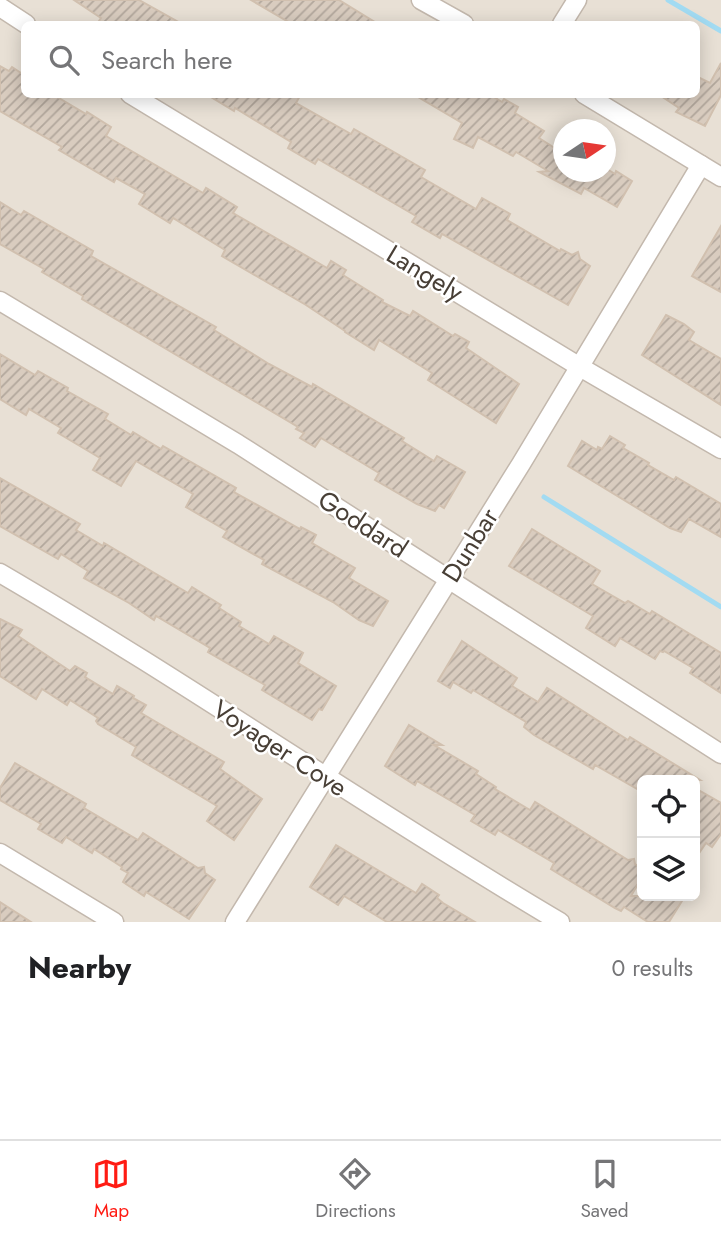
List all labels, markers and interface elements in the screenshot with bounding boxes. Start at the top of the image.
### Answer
search box [21,21,700,98]
icon: search [45,41,83,79]
text: Search here [101,41,233,79]
north arrow [553,119,616,182]
street label: Langely [379,235,471,311]
street label: Goddard [311,481,415,567]
street label: Dunbar [432,500,508,590]
street label: Voyager Cove [205,690,355,806]
map controls [637,775,700,901]
button: locate [637,775,700,838]
button: layers [637,838,700,901]
text: Nearby [28,946,131,989]
text: 0 results [611,951,693,985]
tab: Map [92,1155,130,1224]
tab: Directions [315,1155,396,1224]
tab: Saved [580,1155,629,1224]

